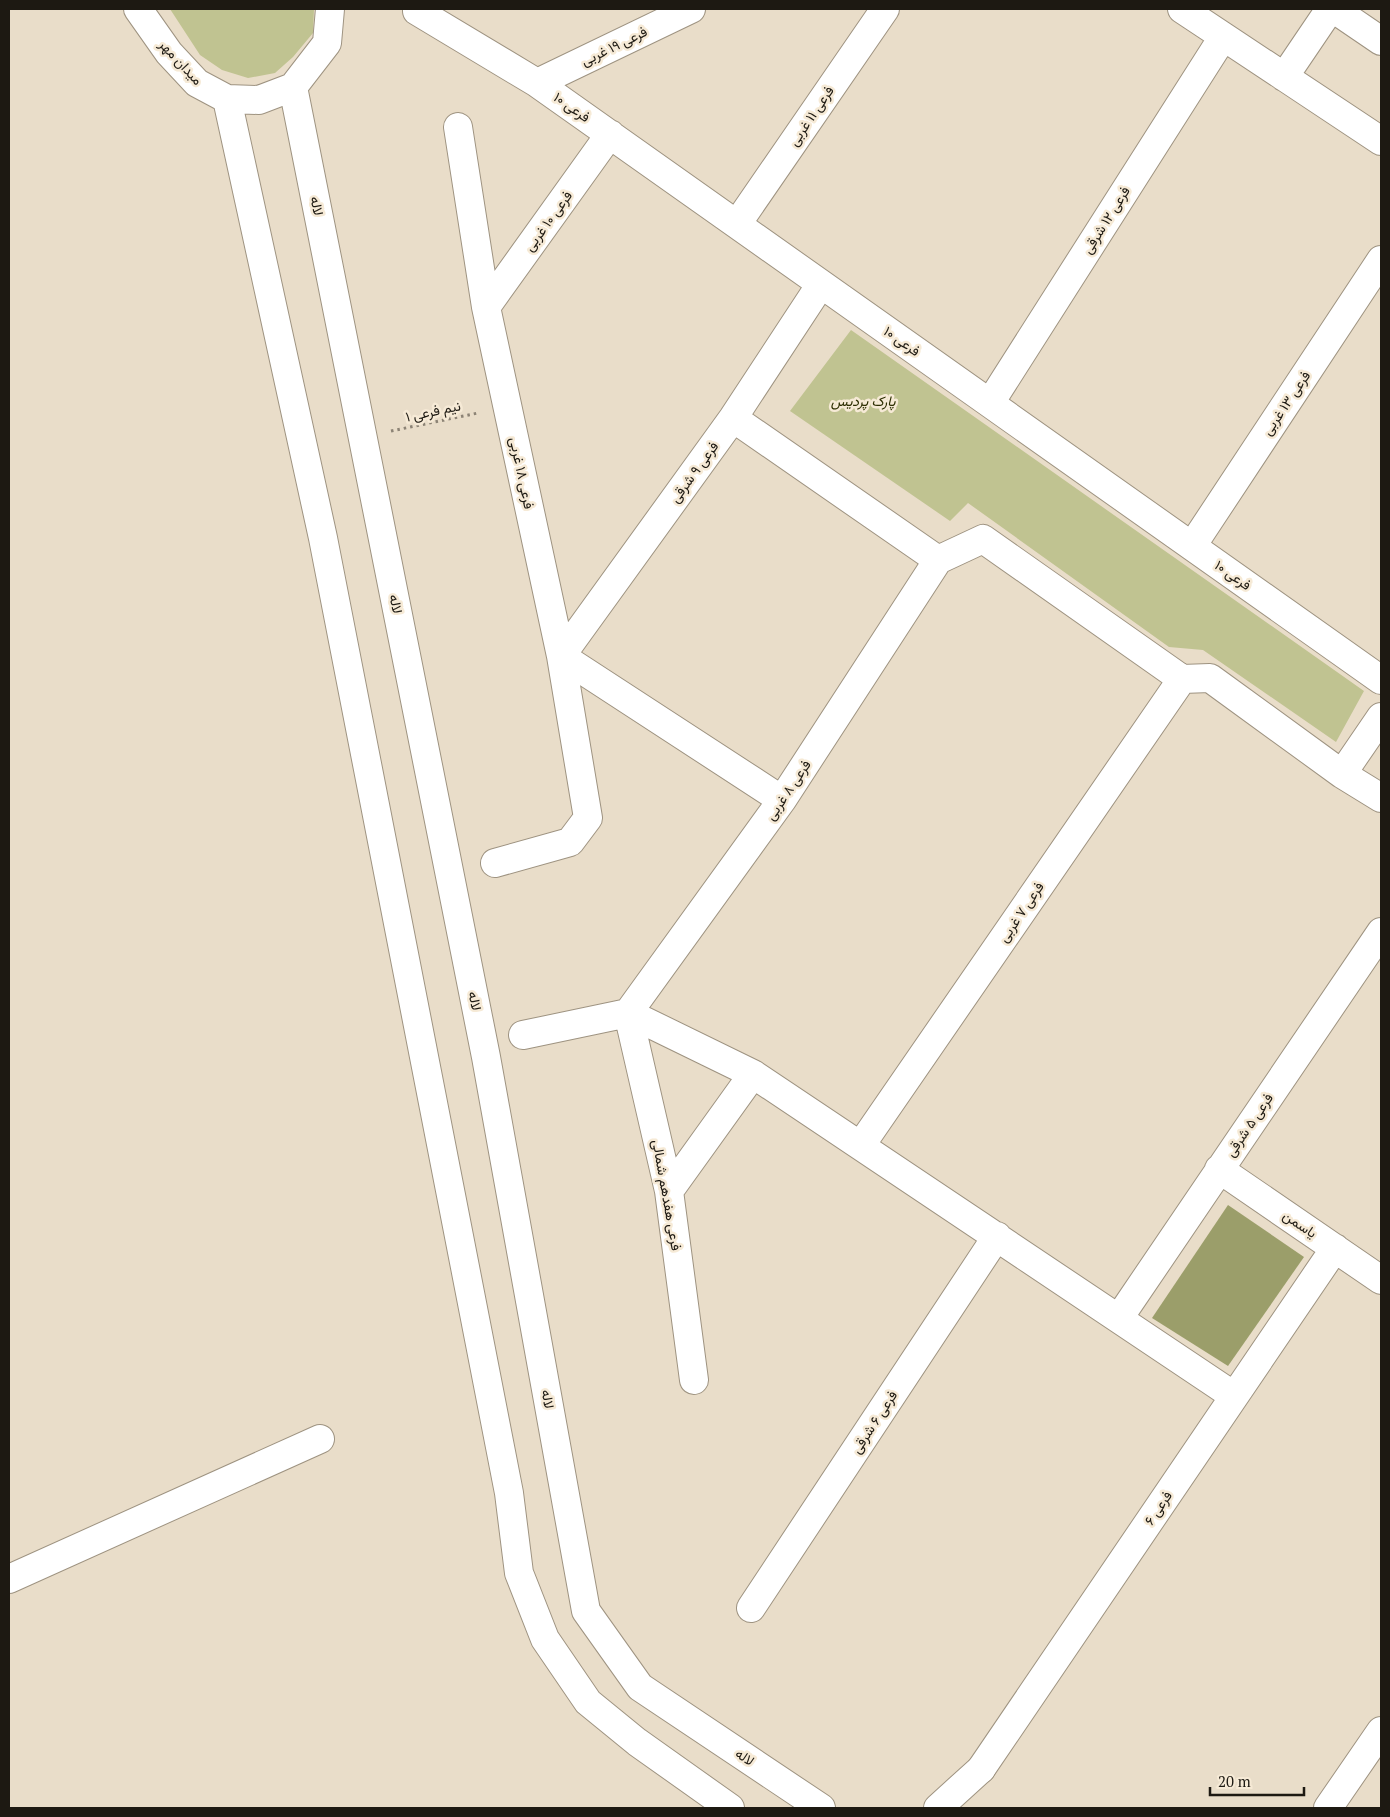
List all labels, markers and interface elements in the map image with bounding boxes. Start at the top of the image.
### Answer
street label: فرعی ۱۹ غربی [577,21,650,70]
street label: میدان مهر [155,34,207,89]
street label: فرعی ۱۱ غربی [783,82,838,150]
street label: فرعی ۱۰ [550,87,594,126]
street label: فرعی ۱۲ شرقی [1077,182,1134,257]
street label: فرعی ۱۰ غربی [519,187,576,255]
street label: لاله [306,195,329,217]
street label: فرعی ۱۰ [880,321,924,360]
street label: فرعی ۱۳ غربی [1257,367,1314,439]
park label: پارک پردیس [831,391,896,411]
street label: نیم فرعی ۱ [404,395,462,426]
street label: فرعی ۱۸ غربی [506,435,539,511]
street label: فرعی ۹ شرقی [665,437,722,506]
street label: فرعی ۱۰ [1211,555,1255,594]
street label: لاله [385,593,408,615]
street label: فرعی ۸ غربی [760,756,815,824]
street label: فرعی ۷ غربی [993,878,1048,946]
street label: لاله [464,990,487,1012]
street label: فرعی ۵ شرقی [1220,1089,1277,1160]
street label: فرعی هفدهم شمالی [648,1138,687,1252]
street label: یاسمن [1280,1205,1321,1242]
street label: فرعی ۶ شرقی [846,1386,901,1457]
street label: لاله [537,1388,560,1410]
street label: فرعی ۶ [1139,1487,1176,1529]
street label: لاله [732,1743,759,1770]
scale bar [1210,1764,1304,1796]
text: 20 m [1218,1771,1251,1791]

